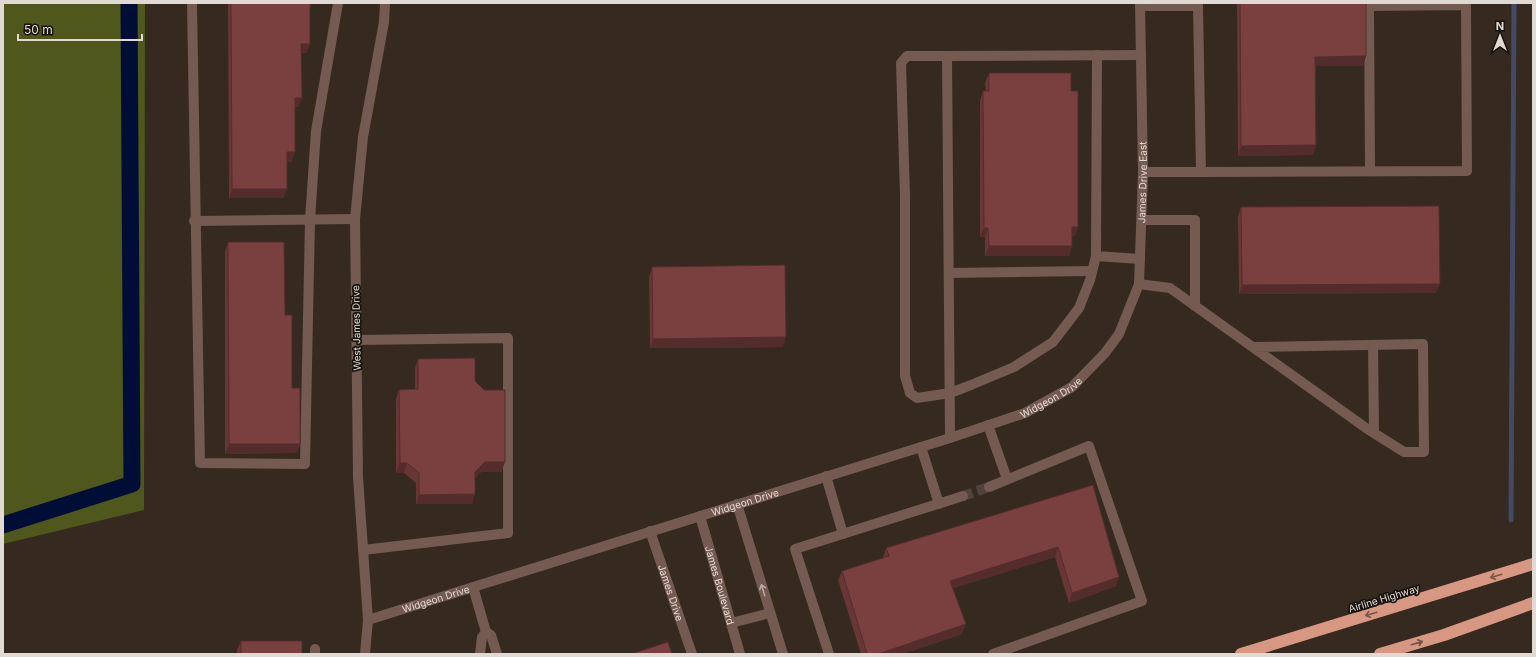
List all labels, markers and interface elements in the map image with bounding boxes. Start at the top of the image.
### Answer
scale bar [18,16,142,42]
north arrow [1480,16,1520,56]
text: N [1496,19,1504,33]
text: 50 m [24,22,53,37]
street label: James Drive East [1135,141,1149,224]
street label: West James Drive [349,285,363,371]
street label: Widgeon Drive [1018,375,1084,421]
street label: Widgeon Drive [710,486,780,518]
street label: James Boulevard [703,544,737,626]
street label: James Drive [656,563,686,622]
one-way arrow [1489,573,1502,580]
street label: Airline Highway [1347,581,1421,615]
street label: Widgeon Drive [401,583,471,615]
one-way arrow [759,584,766,597]
one-way arrow [1365,611,1378,618]
one-way arrow [1410,639,1423,646]

